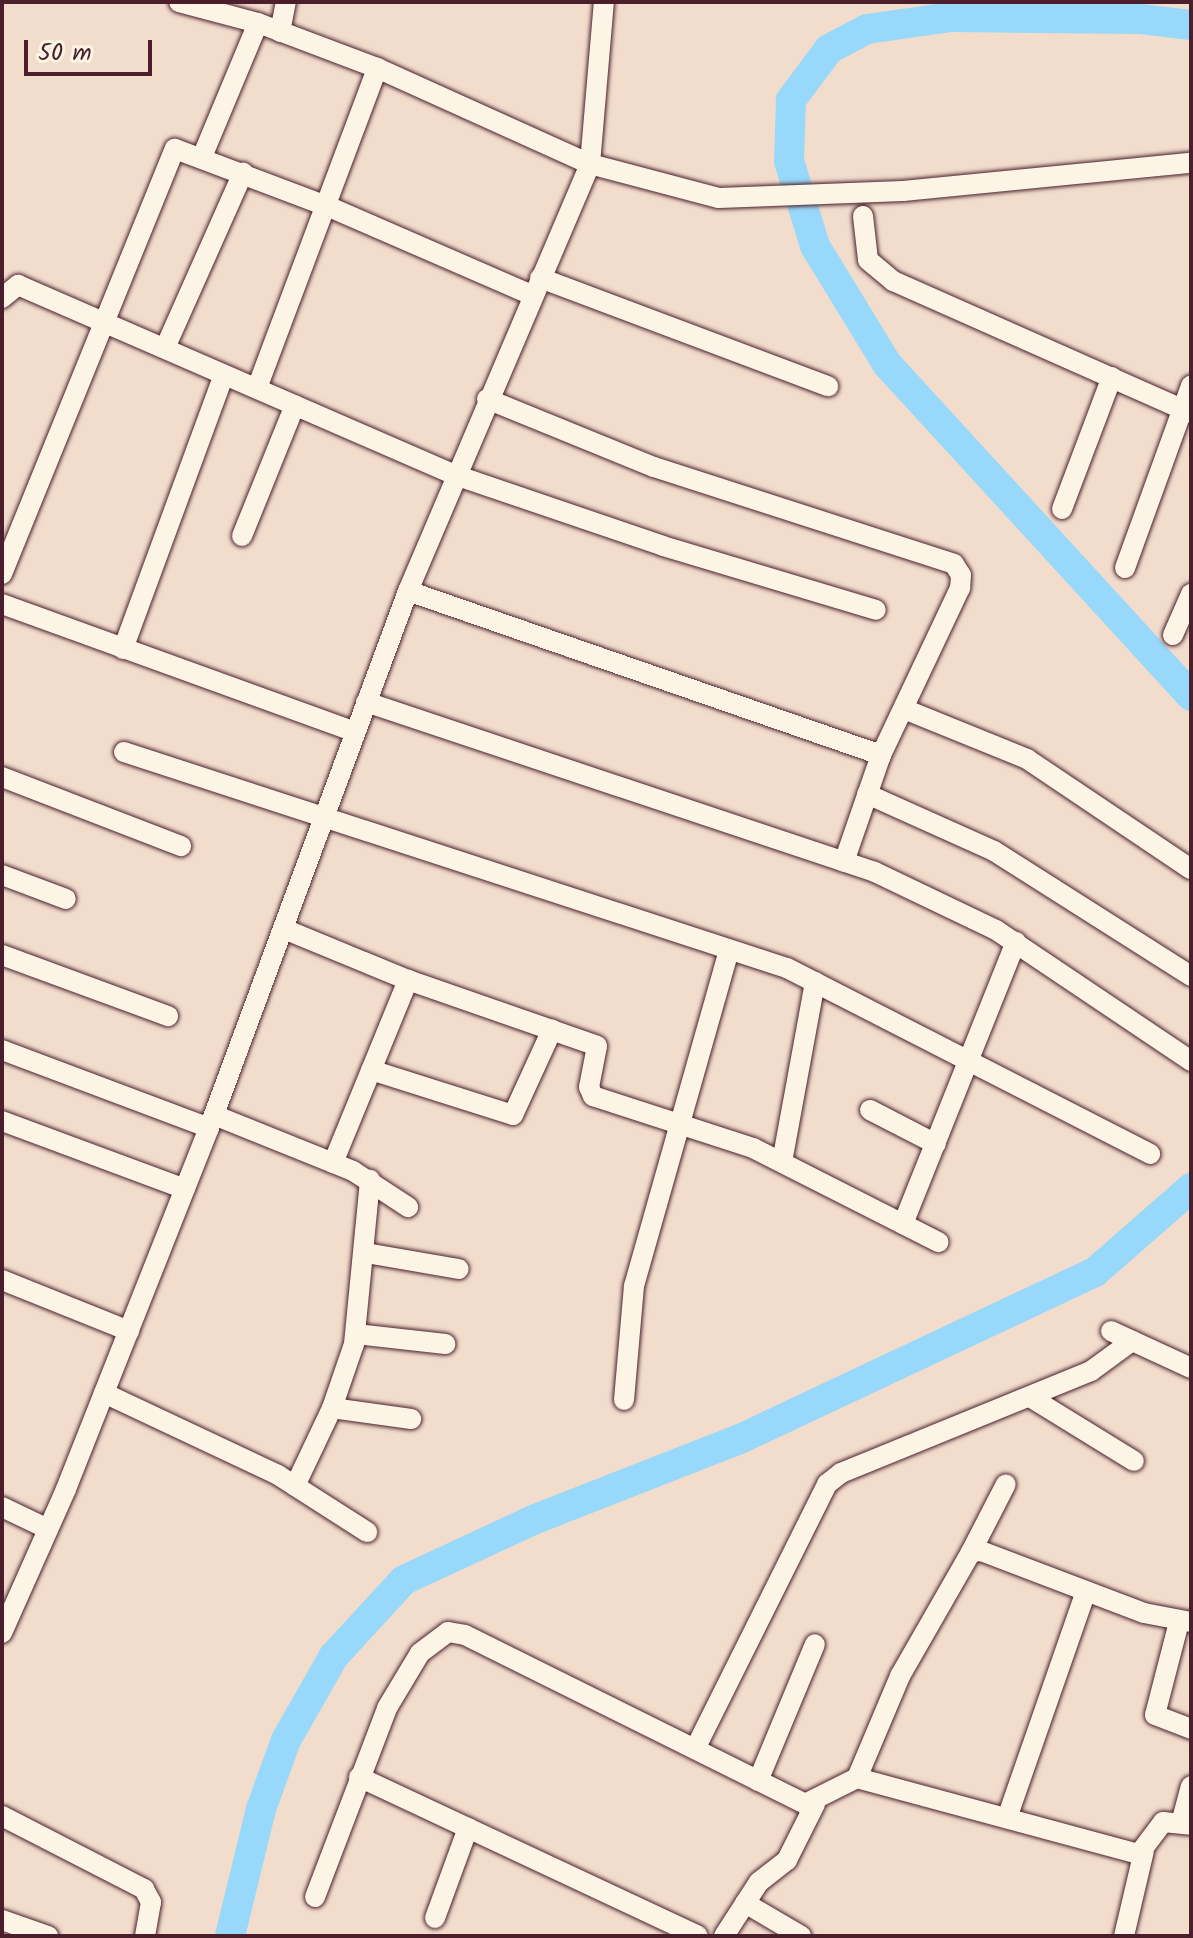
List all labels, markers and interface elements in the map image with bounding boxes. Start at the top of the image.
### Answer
scale bar [28,24,156,74]
text: 50 m [38,34,92,73]

